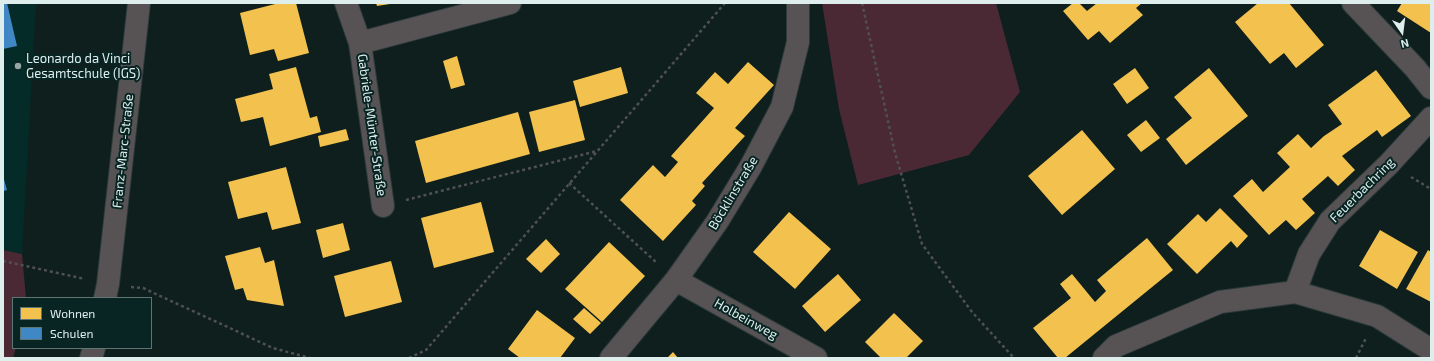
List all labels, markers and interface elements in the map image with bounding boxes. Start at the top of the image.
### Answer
north arrow [1382,12,1422,52]
text: N [1400,37,1410,51]
place label: Leonardo da Vinci Gesamtschule (IGS) [26,51,141,82]
street label: Gabriele-Münter-Straße [354,53,390,197]
marker: Leonardo da Vinci Gesamtschule (IGS) [13,61,23,71]
street label: Franz-Marc-Straße [109,93,137,209]
street label: Böcklinstraße [705,154,761,232]
street label: Feuerbachring [1326,154,1398,226]
street label: Holbeinweg [712,295,780,343]
legend [12,297,152,349]
text: Wohnen [50,306,95,320]
text: Schulen [50,326,93,340]

